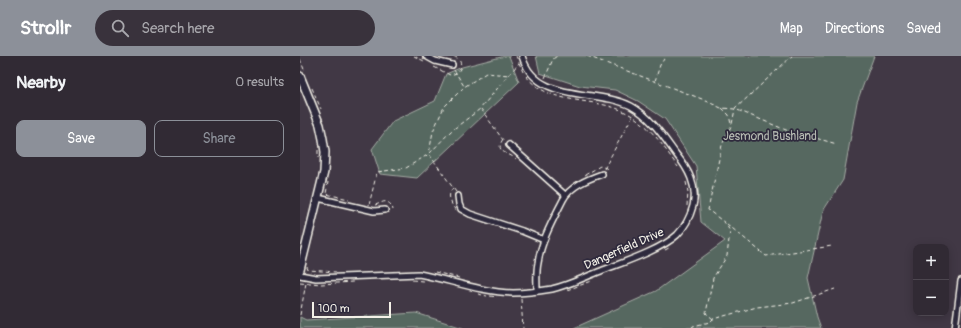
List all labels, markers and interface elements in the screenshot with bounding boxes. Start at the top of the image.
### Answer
search box [95,10,375,46]
text: Strollr [20,16,71,40]
icon: search [109,17,131,39]
text: Search here [141,19,214,38]
text: Map [780,20,803,37]
text: Directions [825,20,884,37]
text: Saved [906,20,941,37]
text: Nearby [16,72,65,93]
text: 0 results [235,74,284,90]
button: Save [16,120,146,157]
button: Share [154,120,284,157]
park label: Jesmond Bushland [723,129,817,144]
street label: Dangerfield Drive [582,225,666,273]
map controls [913,244,949,316]
button: + [913,244,949,280]
button: − [913,280,949,316]
scale bar [312,300,391,319]
text: 100 m [318,302,349,315]

